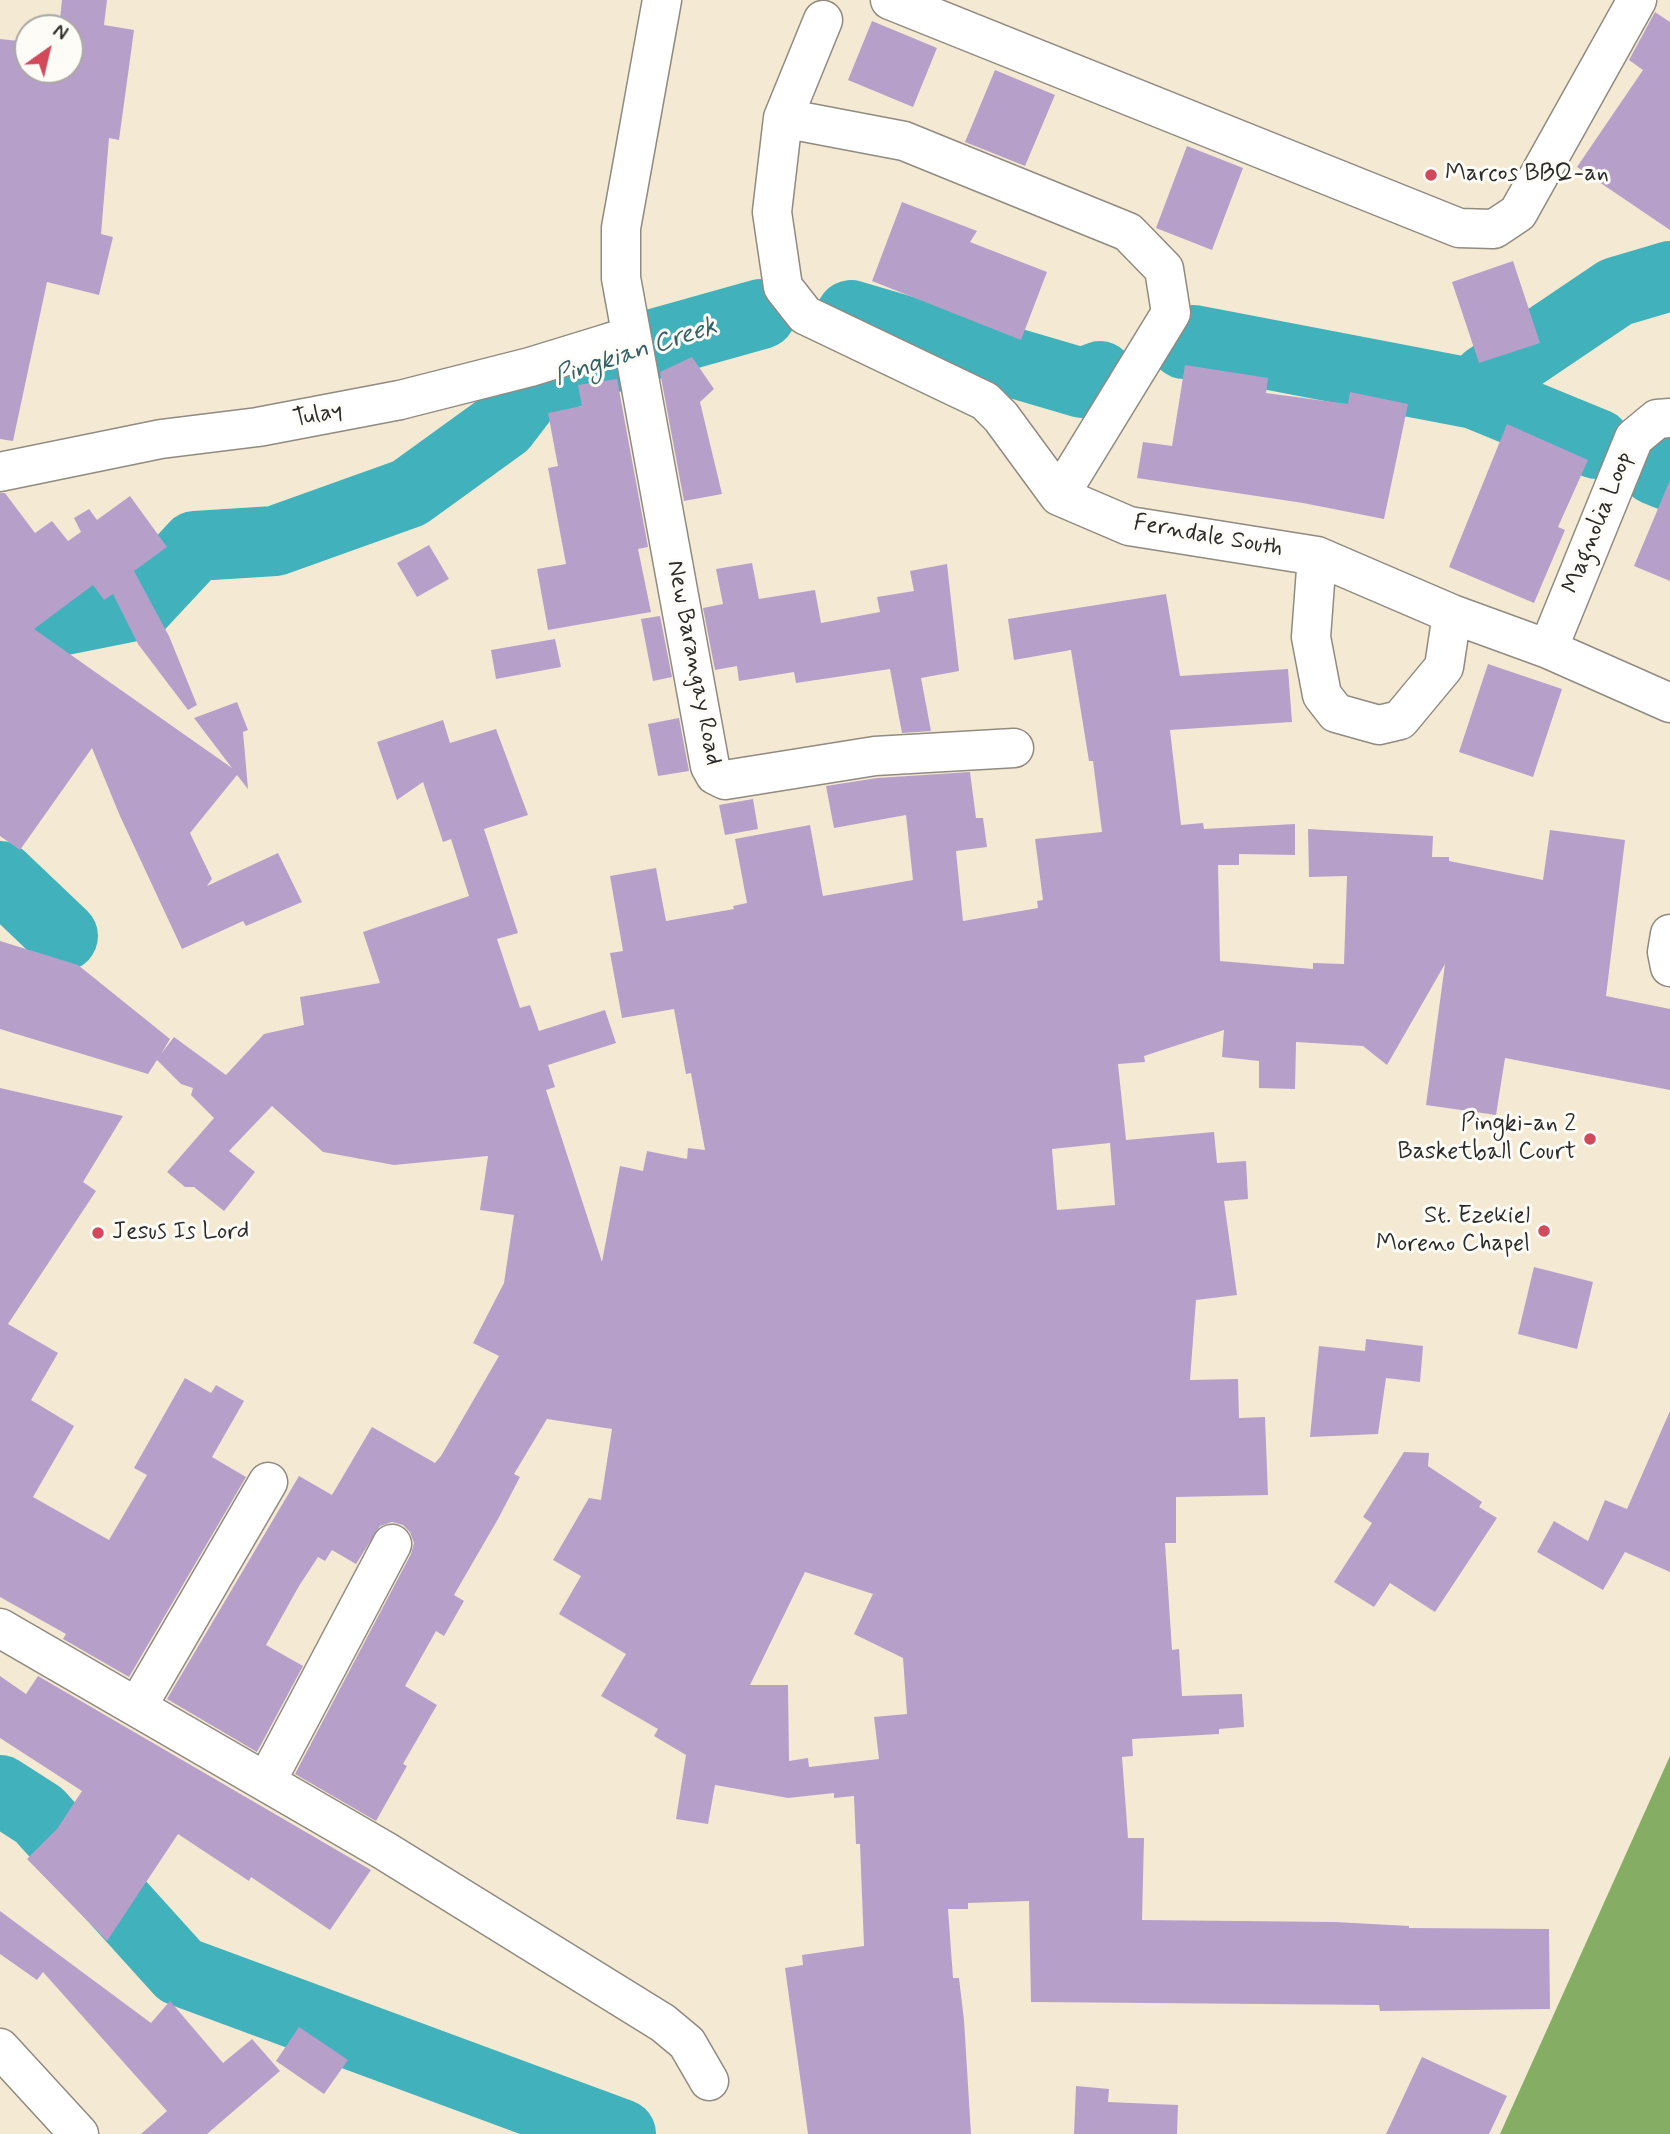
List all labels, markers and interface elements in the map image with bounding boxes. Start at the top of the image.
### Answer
north arrow [14,14,84,84]
text: N [48,19,72,47]
place label: Marcos BBQ-an [1445,161,1609,189]
marker: Marcos BBQ-an [1423,167,1439,183]
water label: Pingkian Creek [551,312,721,394]
street label: Tulay [291,397,345,435]
street label: Magnolia Loop [1558,448,1640,598]
street label: Ferndale South [1131,510,1285,564]
street label: New Barangay Road [659,558,727,768]
place label: Pingki-an 2 Basketball Court [1397,1111,1576,1167]
marker: Pingki-an 2 Basketball Court [1582,1131,1598,1147]
place label: St. Ezekiel Moreno Chapel [1376,1203,1530,1259]
place label: Jesus Is Lord [112,1219,249,1247]
marker: St. Ezekiel Moreno Chapel [1536,1223,1552,1239]
marker: Jesus Is Lord [90,1225,106,1241]

